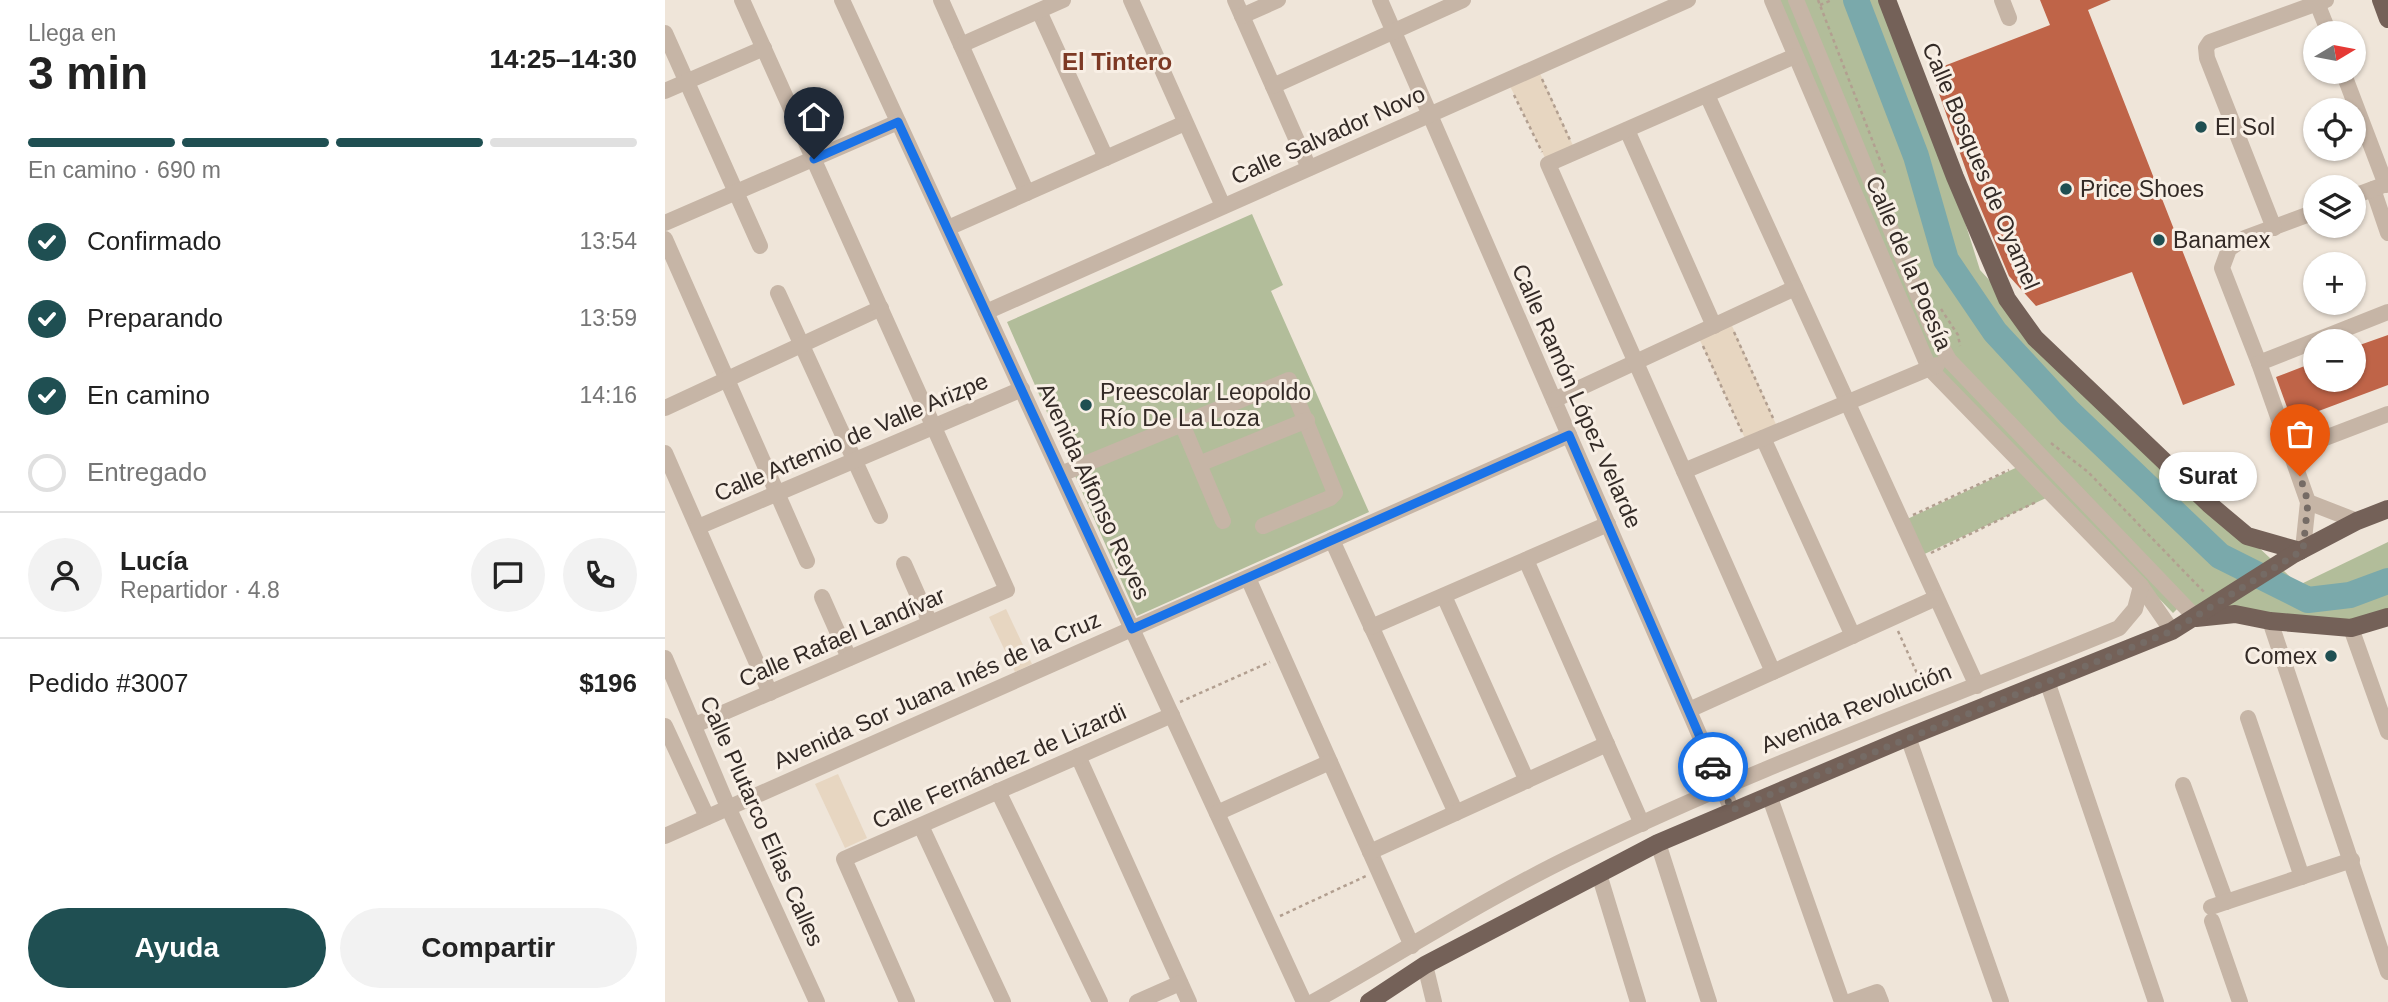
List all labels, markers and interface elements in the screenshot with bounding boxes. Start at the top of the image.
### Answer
text: Llega en [28,20,116,46]
north arrow [2303,21,2366,84]
map controls [2303,21,2366,392]
street label: Calle Bosques de Oyamel [1917,39,2045,293]
text: 14:25–14:30 [490,44,637,74]
text: 3 min [28,47,148,99]
district label: El Tintero [1062,48,1172,75]
street label: Calle Salvador Novo [1227,80,1429,190]
pin [784,87,844,159]
icon: home [795,98,833,136]
button: locate [2303,98,2366,161]
place label: El Sol [2215,114,2275,140]
marker: El Sol [2193,119,2209,135]
text: En camino · 690 m [28,157,221,183]
street label: Calle de la Poesía [1861,172,1958,354]
button: layers [2303,175,2366,238]
place label: Price Shoes [2080,176,2204,202]
marker: Price Shoes [2058,181,2074,197]
icon: check [28,223,66,261]
text: Confirmado [87,226,221,256]
place label: Banamex [2173,227,2271,253]
text: 13:54 [579,228,637,254]
marker: Banamex [2151,232,2167,248]
button: + [2303,252,2366,315]
street label: Calle Ramón López Velarde [1507,260,1647,532]
icon: check [28,300,66,338]
text: Preparando [87,303,223,333]
text: 13:59 [579,305,637,331]
button: − [2303,329,2366,392]
street label: Calle Artemio de Valle Arizpe [710,367,992,507]
icon: check [28,377,66,415]
street label: Avenida Alfonso Reyes [1032,379,1156,603]
place label: Preescolar Leopoldo Río De La Loza [1100,379,1311,431]
text: En camino [87,380,210,410]
text: 14:16 [579,382,637,408]
marker: Preescolar Leopoldo Río De La Loza [1078,397,1094,413]
pin [2270,404,2330,476]
icon: bag [2281,415,2319,453]
callout: Surat [2160,452,2258,500]
text: Entregado [87,457,207,487]
text: Surat [2179,463,2237,489]
button: person [28,538,102,612]
button: chat [471,538,545,612]
button: phone [563,538,637,612]
text: Lucía [120,546,188,576]
text: Repartidor · 4.8 [120,577,280,603]
street label: Calle Rafael Landívar [735,582,949,692]
street label: Avenida Sor Juana Inés de la Cruz [770,606,1104,774]
place label: Comex [2244,643,2317,669]
marker: Comex [2323,648,2339,664]
street label: Avenida Revolución [1757,658,1955,758]
text: Pedido #3007 [28,668,188,698]
text: $196 [579,668,637,698]
street label: Calle Plutarco Elías Calles [695,692,829,950]
street label: Calle Fernández de Lizardi [868,698,1130,834]
courier [1678,732,1748,802]
icon: car [1694,748,1732,786]
button: Ayuda [28,908,326,988]
button: Compartir [340,908,637,988]

